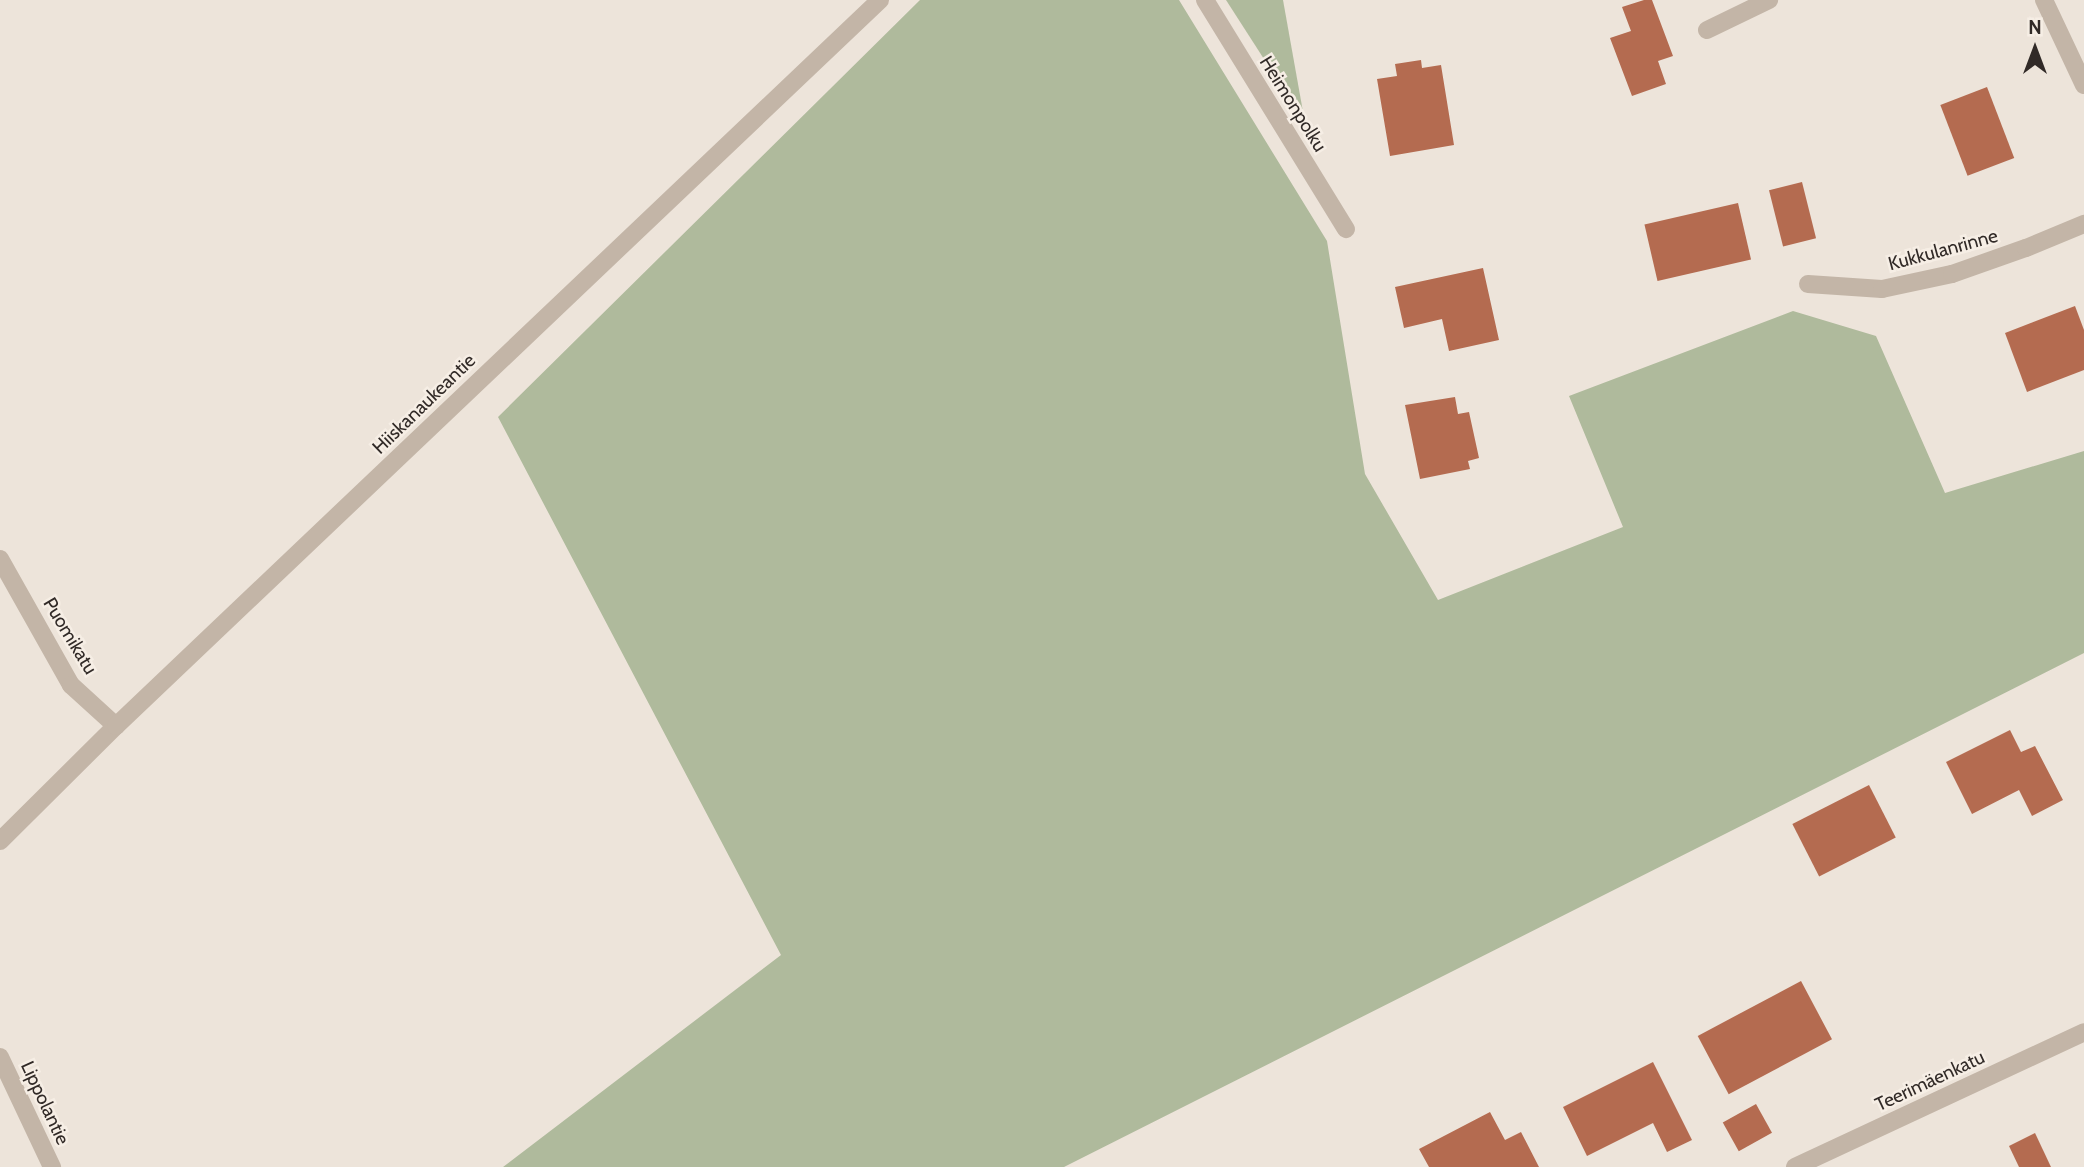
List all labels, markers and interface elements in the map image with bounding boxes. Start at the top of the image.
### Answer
north arrow [2000,14,2070,84]
text: N [2028,16,2042,39]
street label: Heimonpolku [1255,52,1331,156]
street label: Kukkulanrinne [1886,224,2000,276]
street label: Hiiskanaukeantie [368,349,480,459]
street label: Puomikatu [38,593,102,679]
street label: Teerimäenkatu [1872,1046,1988,1116]
street label: Lippolantie [16,1058,74,1148]

